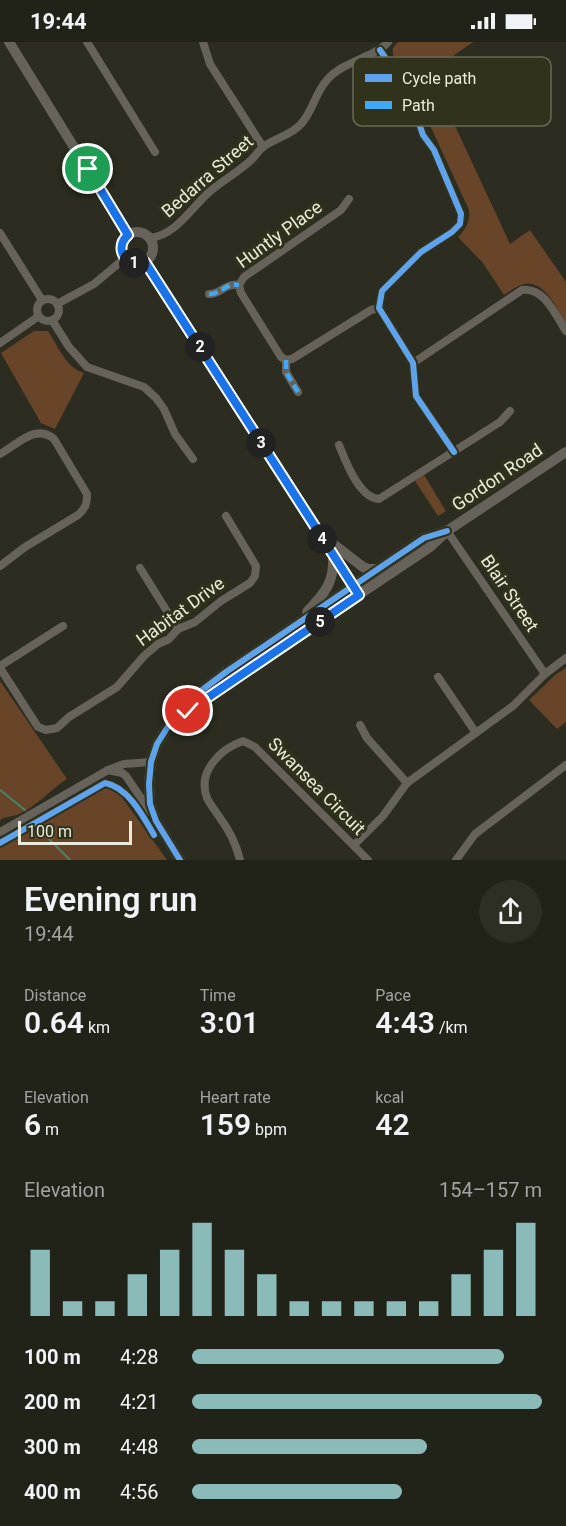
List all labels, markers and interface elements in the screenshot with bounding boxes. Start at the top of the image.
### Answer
text: 19:44 [30,9,87,34]
legend [353,57,551,126]
text: Cycle path [402,69,476,88]
text: Path [402,96,435,115]
street label: Bedarra Street [157,131,257,221]
pin [62,143,113,194]
icon: arrive [71,152,104,185]
street label: Huntly Place [232,196,326,272]
pin: 1 [119,248,149,278]
text: 1 [129,253,139,272]
pin: 2 [185,332,215,362]
text: 2 [195,337,205,356]
pin: 3 [246,428,276,458]
text: 3 [256,433,266,452]
street label: Gordon Road [448,439,546,515]
pin: 4 [307,524,337,554]
text: 4 [317,529,327,548]
street label: Blair Street [477,551,543,635]
street label: Habitat Drive [132,572,228,650]
pin: 5 [305,607,335,637]
text: 5 [315,612,325,631]
pin [162,685,213,736]
icon: check [171,694,204,727]
street label: Swansea Circuit [264,733,370,839]
scale bar [18,818,132,846]
text: 100 m [27,822,72,841]
text: Evening run [24,880,197,919]
button: share [479,880,542,943]
text: 19:44 [24,922,74,946]
text: Distance [24,986,86,1005]
text: Time [200,986,236,1005]
text: Pace [375,986,411,1005]
text: 0.64 [24,1005,84,1040]
text: 3:01 [200,1005,259,1040]
text: 4:43 [375,1005,435,1040]
text: km [84,1018,110,1037]
text: /km [435,1018,468,1037]
text: Elevation [24,1088,89,1107]
text: Heart rate [200,1088,271,1107]
text: kcal [375,1088,404,1107]
text: 6 [24,1107,41,1142]
text: 159 [200,1107,251,1142]
text: 42 [375,1107,410,1142]
text: m [41,1120,59,1139]
text: bpm [251,1120,287,1139]
text: Elevation [24,1178,105,1202]
text: 154–157 m [439,1178,542,1202]
text: 100 m [24,1345,81,1369]
text: 4:28 [120,1345,159,1369]
text: 200 m [24,1390,81,1414]
text: 4:21 [120,1390,159,1414]
text: 300 m [24,1435,81,1459]
text: 4:48 [120,1435,159,1459]
text: 400 m [24,1480,81,1504]
text: 4:56 [120,1480,159,1504]

